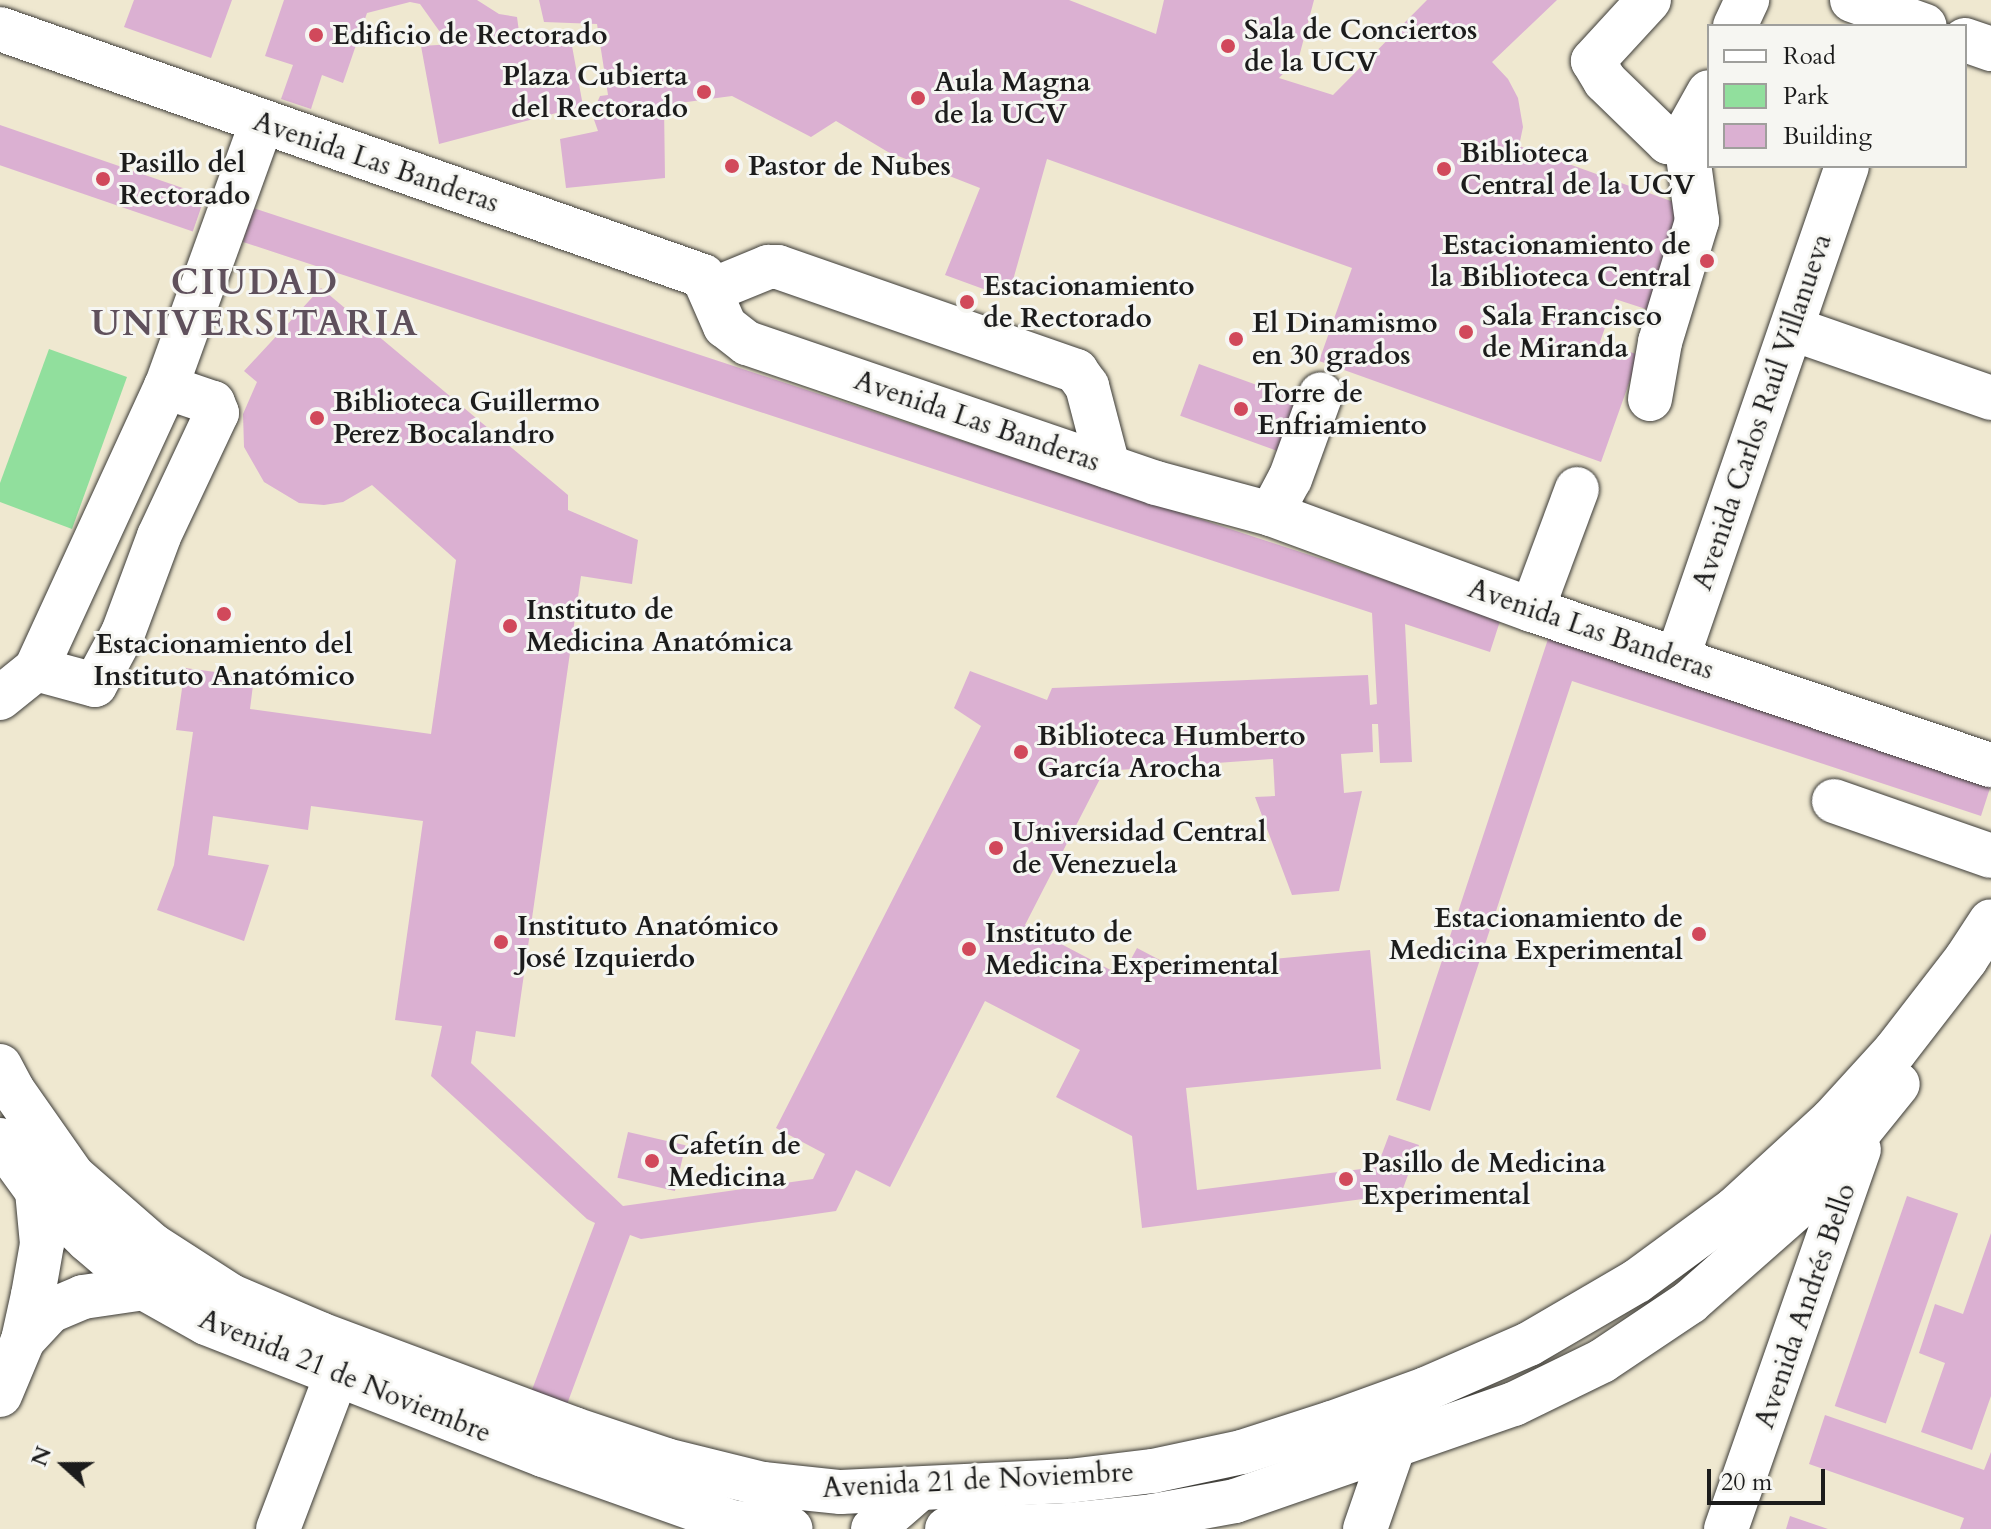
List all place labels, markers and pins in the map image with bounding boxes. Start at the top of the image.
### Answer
place label: Sala de Conciertos de la UCV [1244,13,1477,79]
place label: Edificio de Rectorado [332,18,608,52]
marker: Edificio de Rectorado [307,26,325,44]
marker: Sala de Conciertos de la UCV [1219,37,1237,55]
place label: Plaza Cubierta del Rectorado [502,59,688,125]
place label: Aula Magna de la UCV [934,65,1091,131]
marker: Plaza Cubierta del Rectorado [695,83,713,101]
marker: Aula Magna de la UCV [909,89,927,107]
place label: Biblioteca Central de la UCV [1460,136,1695,202]
place label: Pasillo del Rectorado [119,146,250,212]
place label: Pastor de Nubes [748,149,951,183]
marker: Pastor de Nubes [723,157,741,175]
marker: Biblioteca Central de la UCV [1435,160,1453,178]
marker: Pasillo del Rectorado [94,170,112,188]
place label: Estacionamiento de la Biblioteca Central [1431,228,1691,294]
marker: Estacionamiento de la Biblioteca Central [1698,252,1716,270]
place label: Estacionamiento de Rectorado [983,269,1195,335]
marker: Estacionamiento de Rectorado [958,293,976,311]
place label: Sala Francisco de Miranda [1482,299,1662,365]
place label: El Dinamismo en 30 grados [1252,306,1438,372]
marker: Sala Francisco de Miranda [1457,323,1475,341]
marker: El Dinamismo en 30 grados [1227,330,1245,348]
place label: Torre de Enfriamiento [1257,376,1427,442]
place label: Biblioteca Guillermo Perez Bocalandro [333,385,600,451]
marker: Torre de Enfriamiento [1232,400,1250,418]
marker: Biblioteca Guillermo Perez Bocalandro [308,409,326,427]
place label: Instituto de Medicina Anatómica [526,593,793,659]
marker: Estacionamiento del Instituto Anatómico [215,605,233,623]
marker: Instituto de Medicina Anatómica [501,617,519,635]
place label: Estacionamiento del Instituto Anatómico [93,627,355,693]
place label: Biblioteca Humberto García Arocha [1037,719,1306,785]
marker: Biblioteca Humberto García Arocha [1012,743,1030,761]
place label: Universidad Central de Venezuela [1012,815,1266,881]
marker: Universidad Central de Venezuela [987,839,1005,857]
place label: Estacionamiento de Medicina Experimental [1389,901,1683,967]
place label: Instituto Anatómico José Izquierdo [517,909,779,975]
place label: Instituto de Medicina Experimental [985,916,1279,982]
marker: Estacionamiento de Medicina Experimental [1690,925,1708,943]
marker: Instituto Anatómico José Izquierdo [492,933,510,951]
marker: Instituto de Medicina Experimental [960,940,978,958]
place label: Cafetín de Medicina [668,1128,801,1194]
place label: Pasillo de Medicina Experimental [1362,1146,1606,1212]
marker: Cafetín de Medicina [643,1152,661,1170]
marker: Pasillo de Medicina Experimental [1337,1170,1355,1188]

